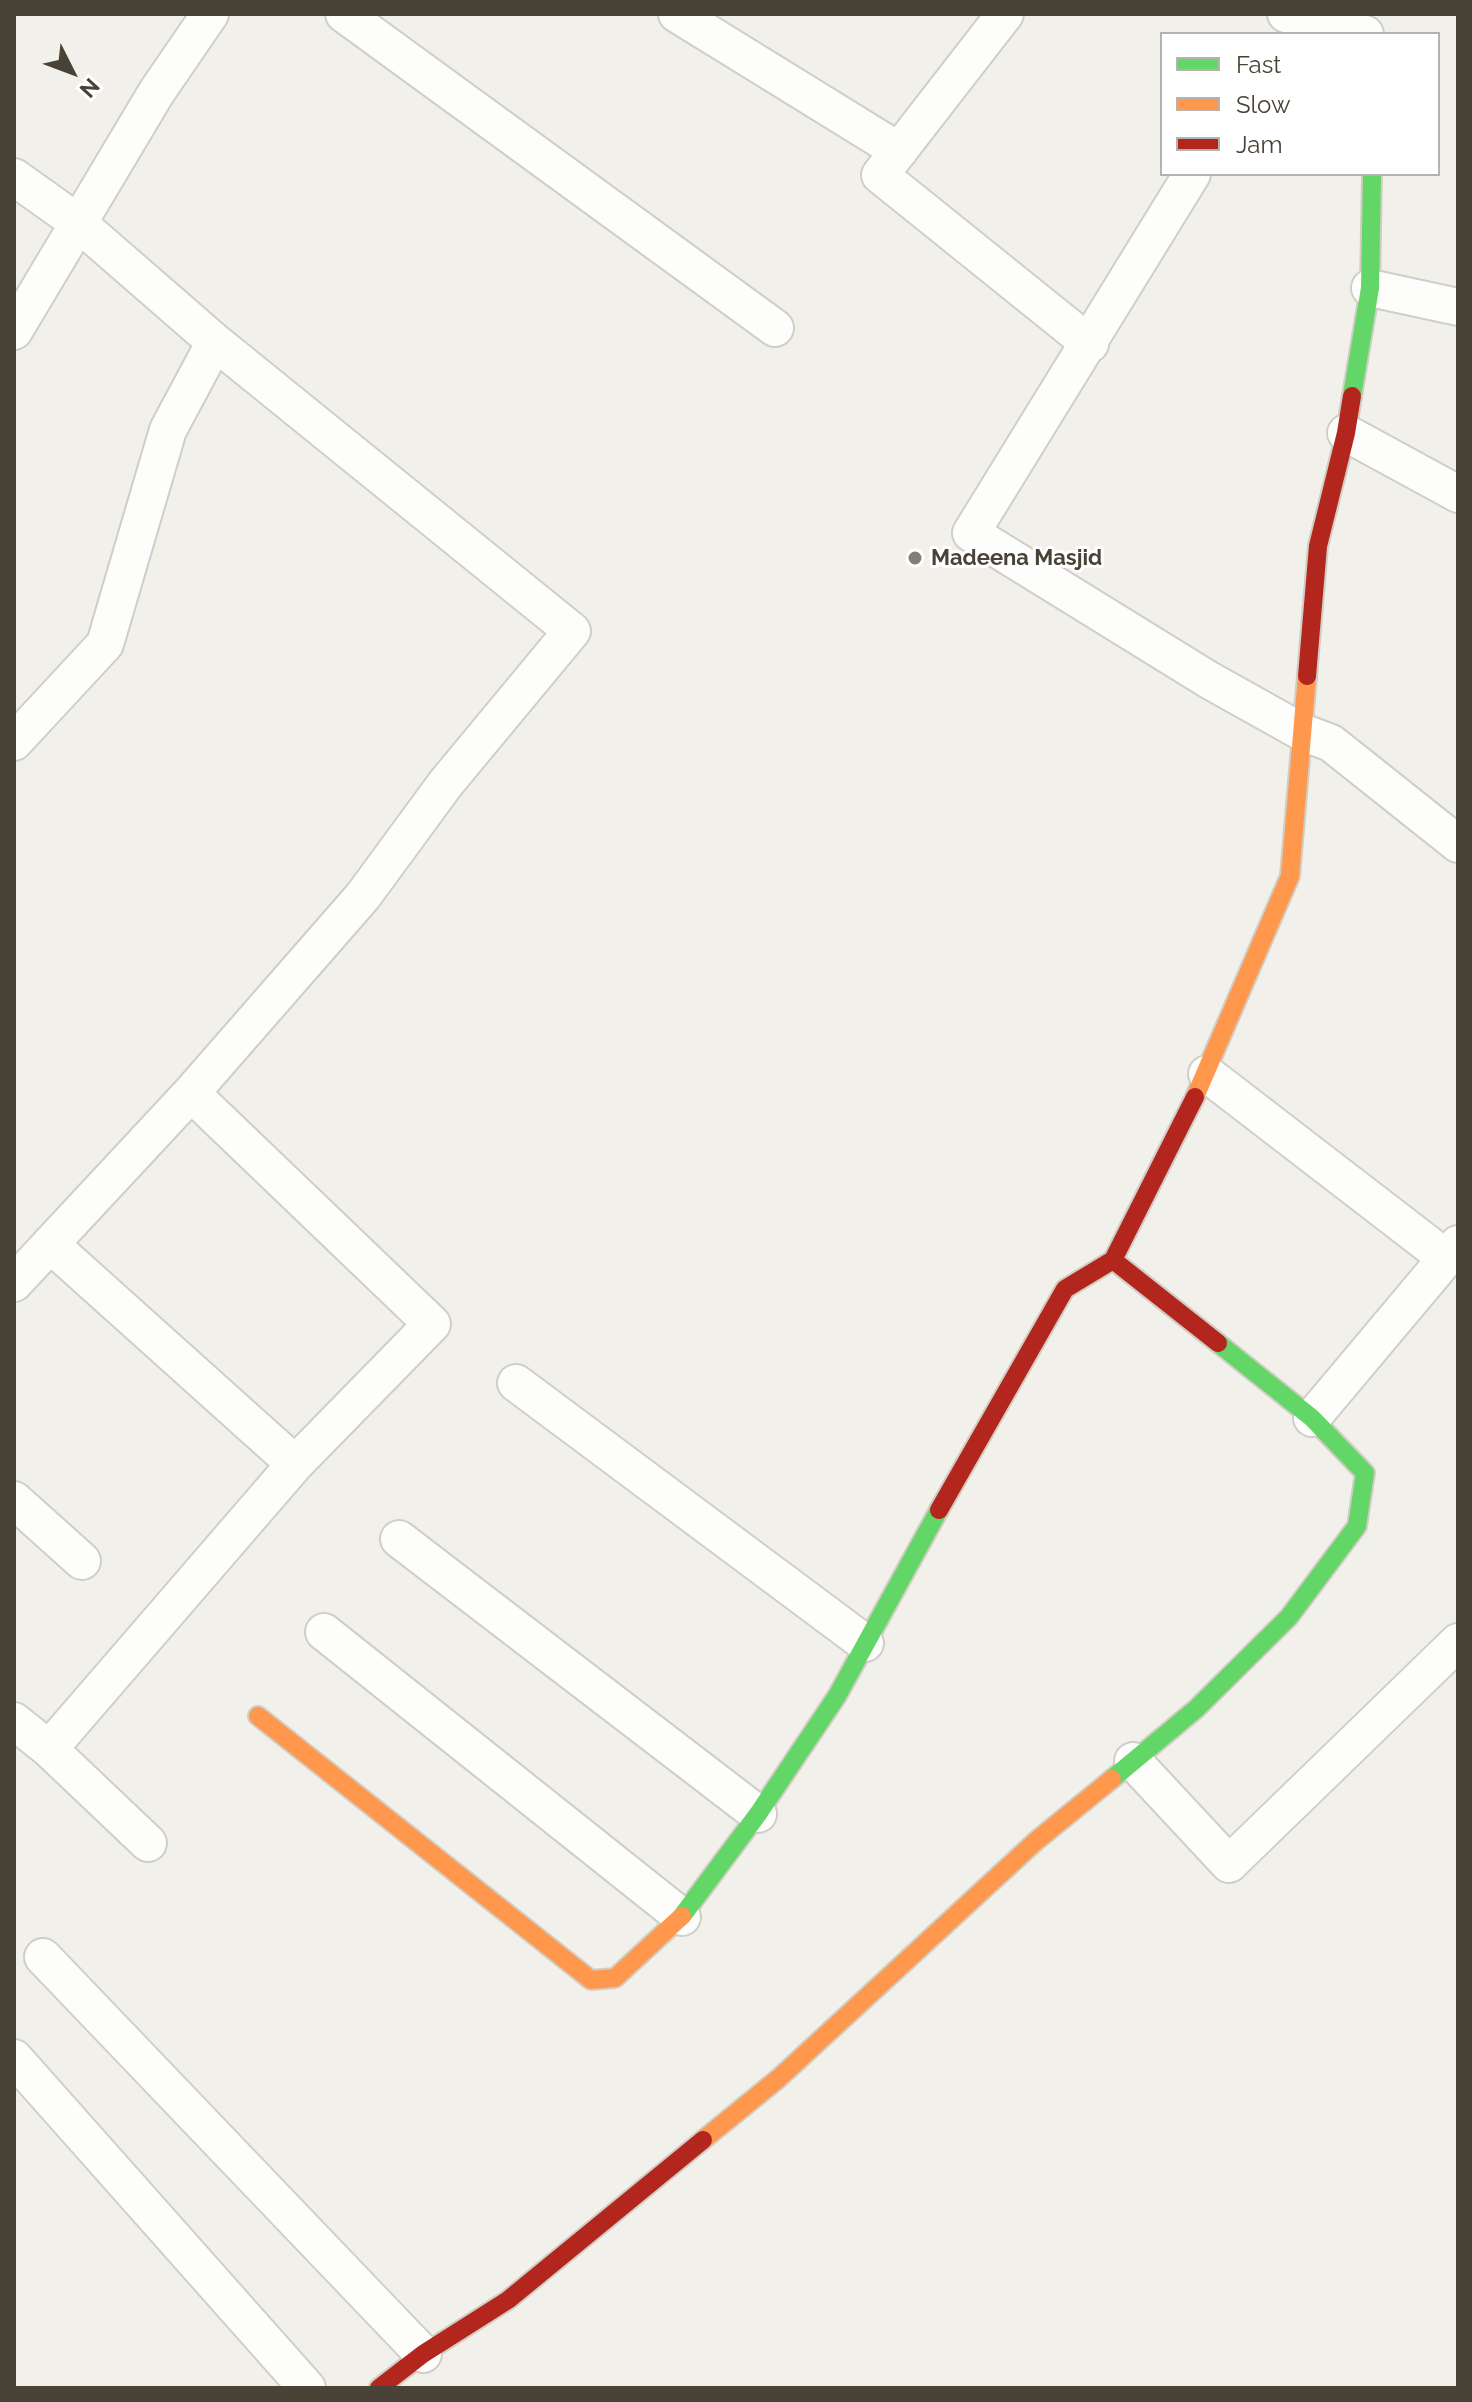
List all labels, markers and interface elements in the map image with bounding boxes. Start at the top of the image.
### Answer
north arrow [32,32,112,112]
legend [1160,32,1440,176]
text: Fast [1236,50,1281,79]
text: N [75,73,105,103]
text: Slow [1236,90,1290,119]
text: Jam [1236,130,1282,159]
place label: Madeena Masjid [931,545,1102,571]
marker: Madeena Masjid [906,549,924,567]

